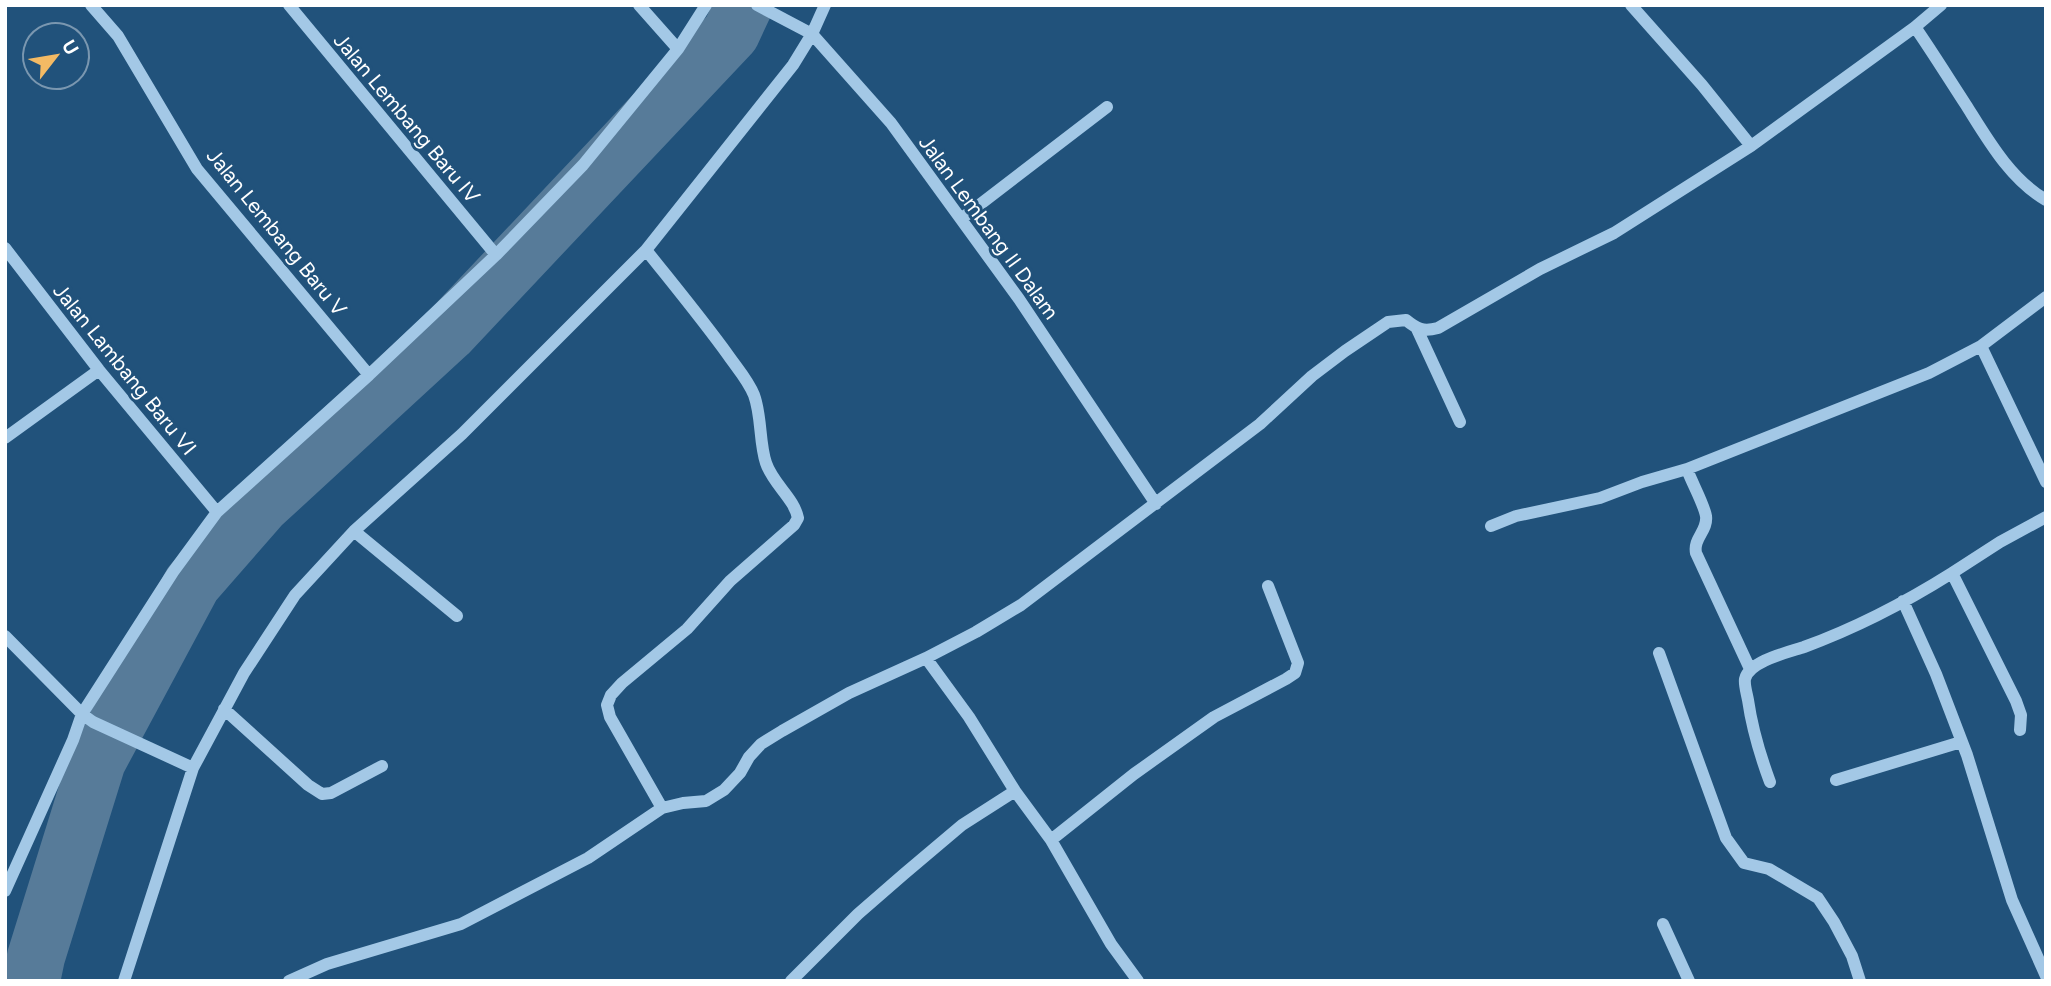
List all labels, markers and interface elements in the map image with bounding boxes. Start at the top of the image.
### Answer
north arrow [21,21,91,91]
street label: Jalan Lembang Baru IV [329,28,486,208]
text: U [57,36,83,59]
street label: Jalan Lembang II Dalam [914,130,1064,324]
street label: Jalan Lembang Baru V [202,143,353,321]
street label: Jalan Lambang Baru VI [48,278,202,460]

